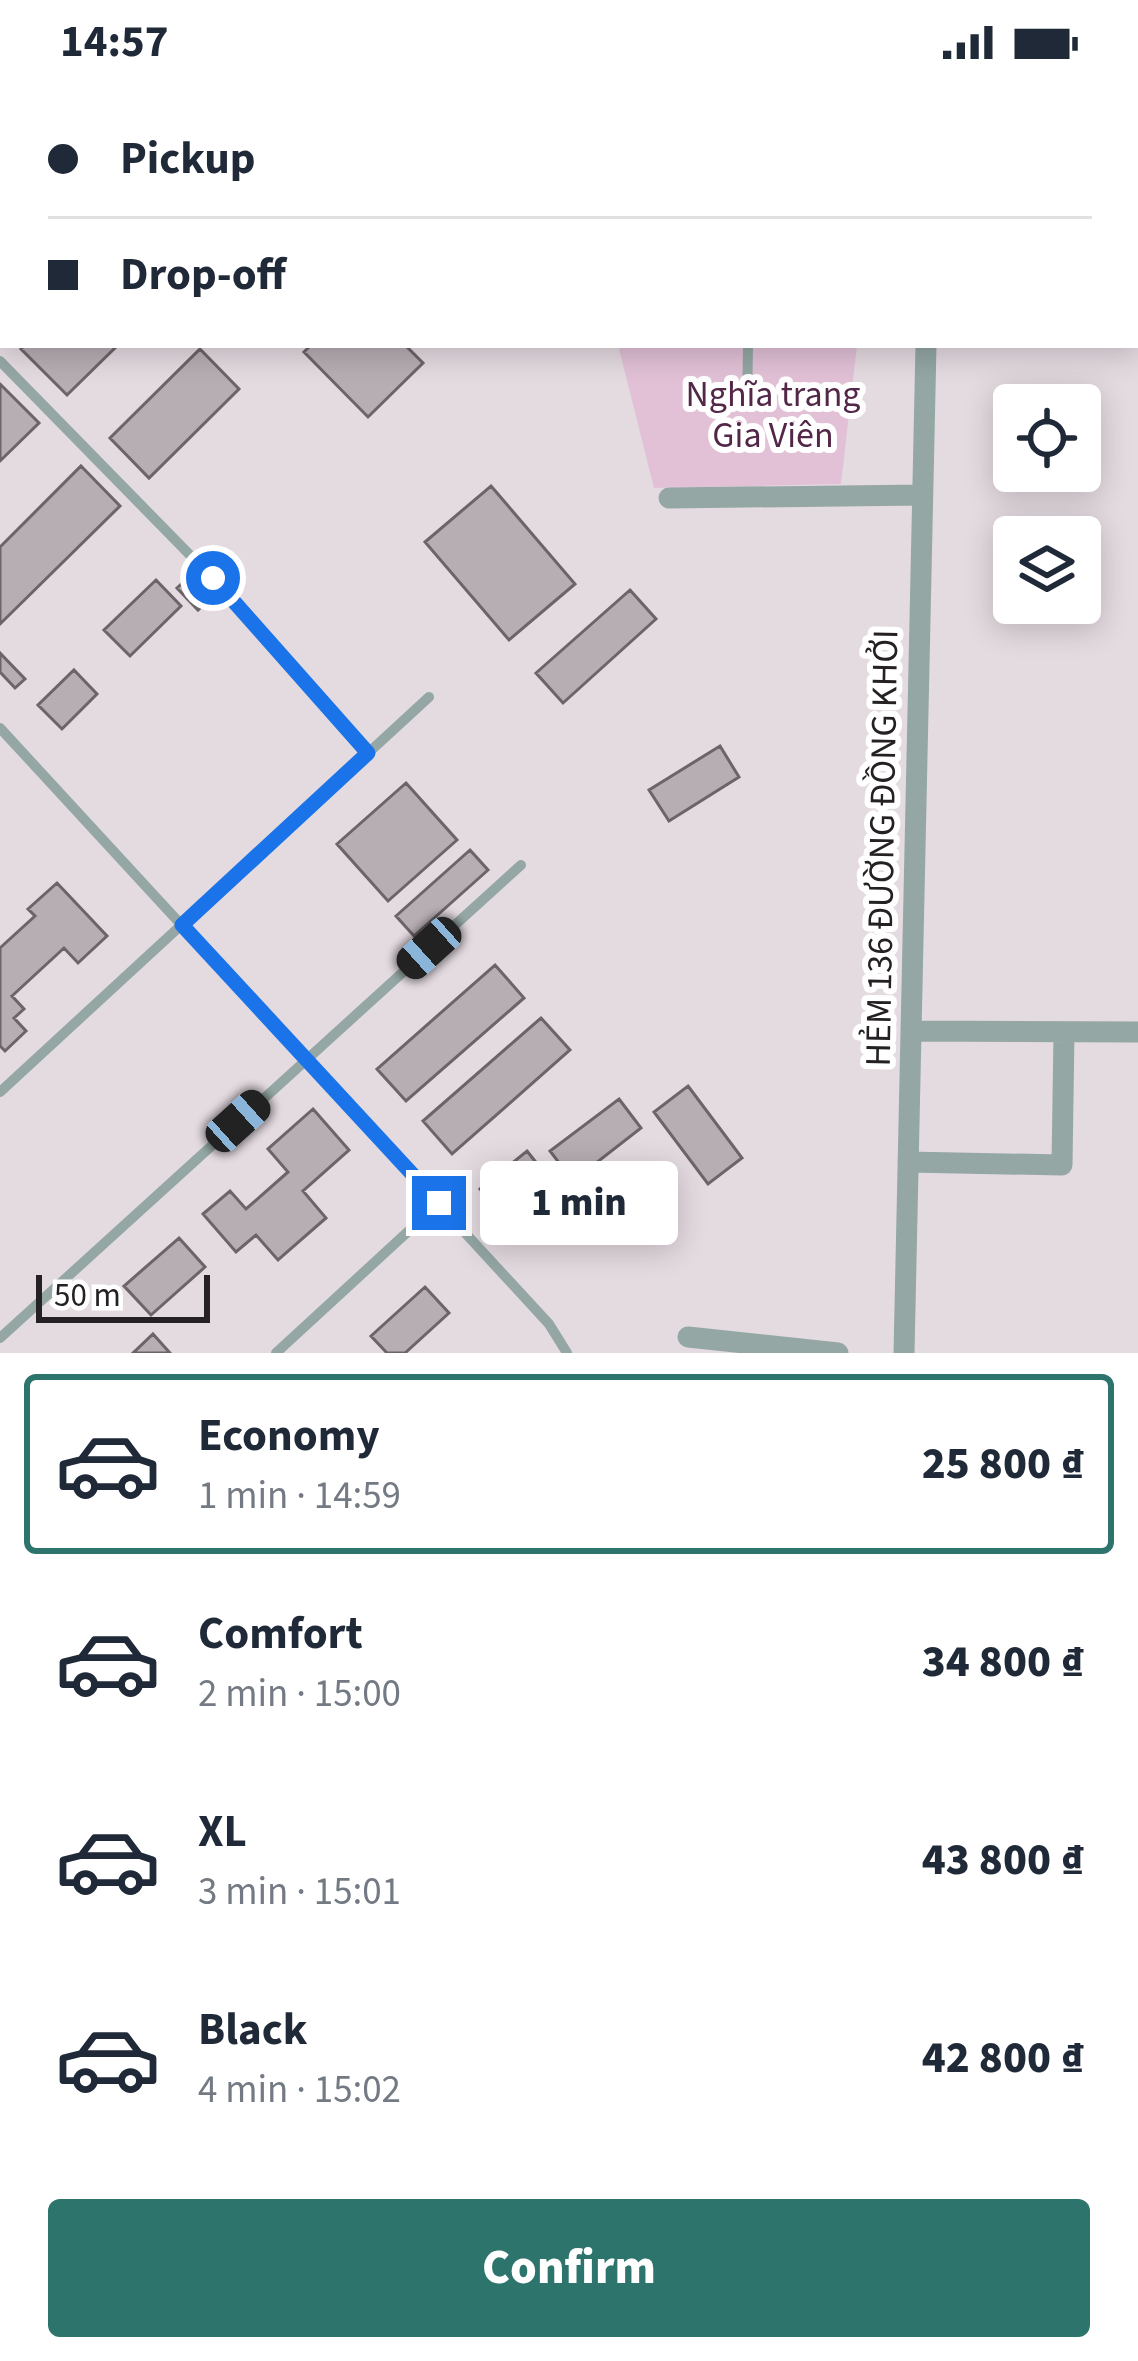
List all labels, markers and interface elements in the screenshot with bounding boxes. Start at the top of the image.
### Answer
text: 14:57 [60,10,169,74]
text: Pickup [120,127,256,191]
text: Drop-off [120,243,286,307]
park label: Nghĩa trang Gia Viên [685,369,861,461]
map controls [993,384,1101,624]
button: locate [993,384,1101,492]
button: layers [993,516,1101,624]
route start [186,551,240,605]
street label: HẺM 136 ĐƯỜNG ĐỒNG KHỞI [853,629,911,1067]
car [390,911,468,985]
car [199,1084,277,1158]
callout: 1 min [481,1161,679,1245]
text: 1 min [531,1175,627,1231]
route end [412,1176,466,1230]
scale bar [36,1269,210,1322]
text: 50 m [54,1272,121,1319]
text: Economy [198,1404,380,1468]
icon: car [54,1410,162,1518]
text: 25 800 ₫ [922,1432,1084,1496]
text: 1 min · 14:59 [198,1468,401,1524]
text: Comfort [198,1602,363,1666]
icon: car [54,1608,162,1716]
text: 34 800 ₫ [922,1630,1084,1694]
text: 2 min · 15:00 [198,1666,401,1722]
text: XL [198,1800,247,1864]
icon: car [54,1806,162,1914]
text: 43 800 ₫ [922,1828,1084,1892]
text: 3 min · 15:01 [198,1864,401,1920]
text: Black [198,1998,308,2062]
icon: car [54,2004,162,2112]
text: 42 800 ₫ [922,2026,1084,2090]
text: 4 min · 15:02 [198,2062,401,2118]
button: Confirm [48,2199,1090,2337]

